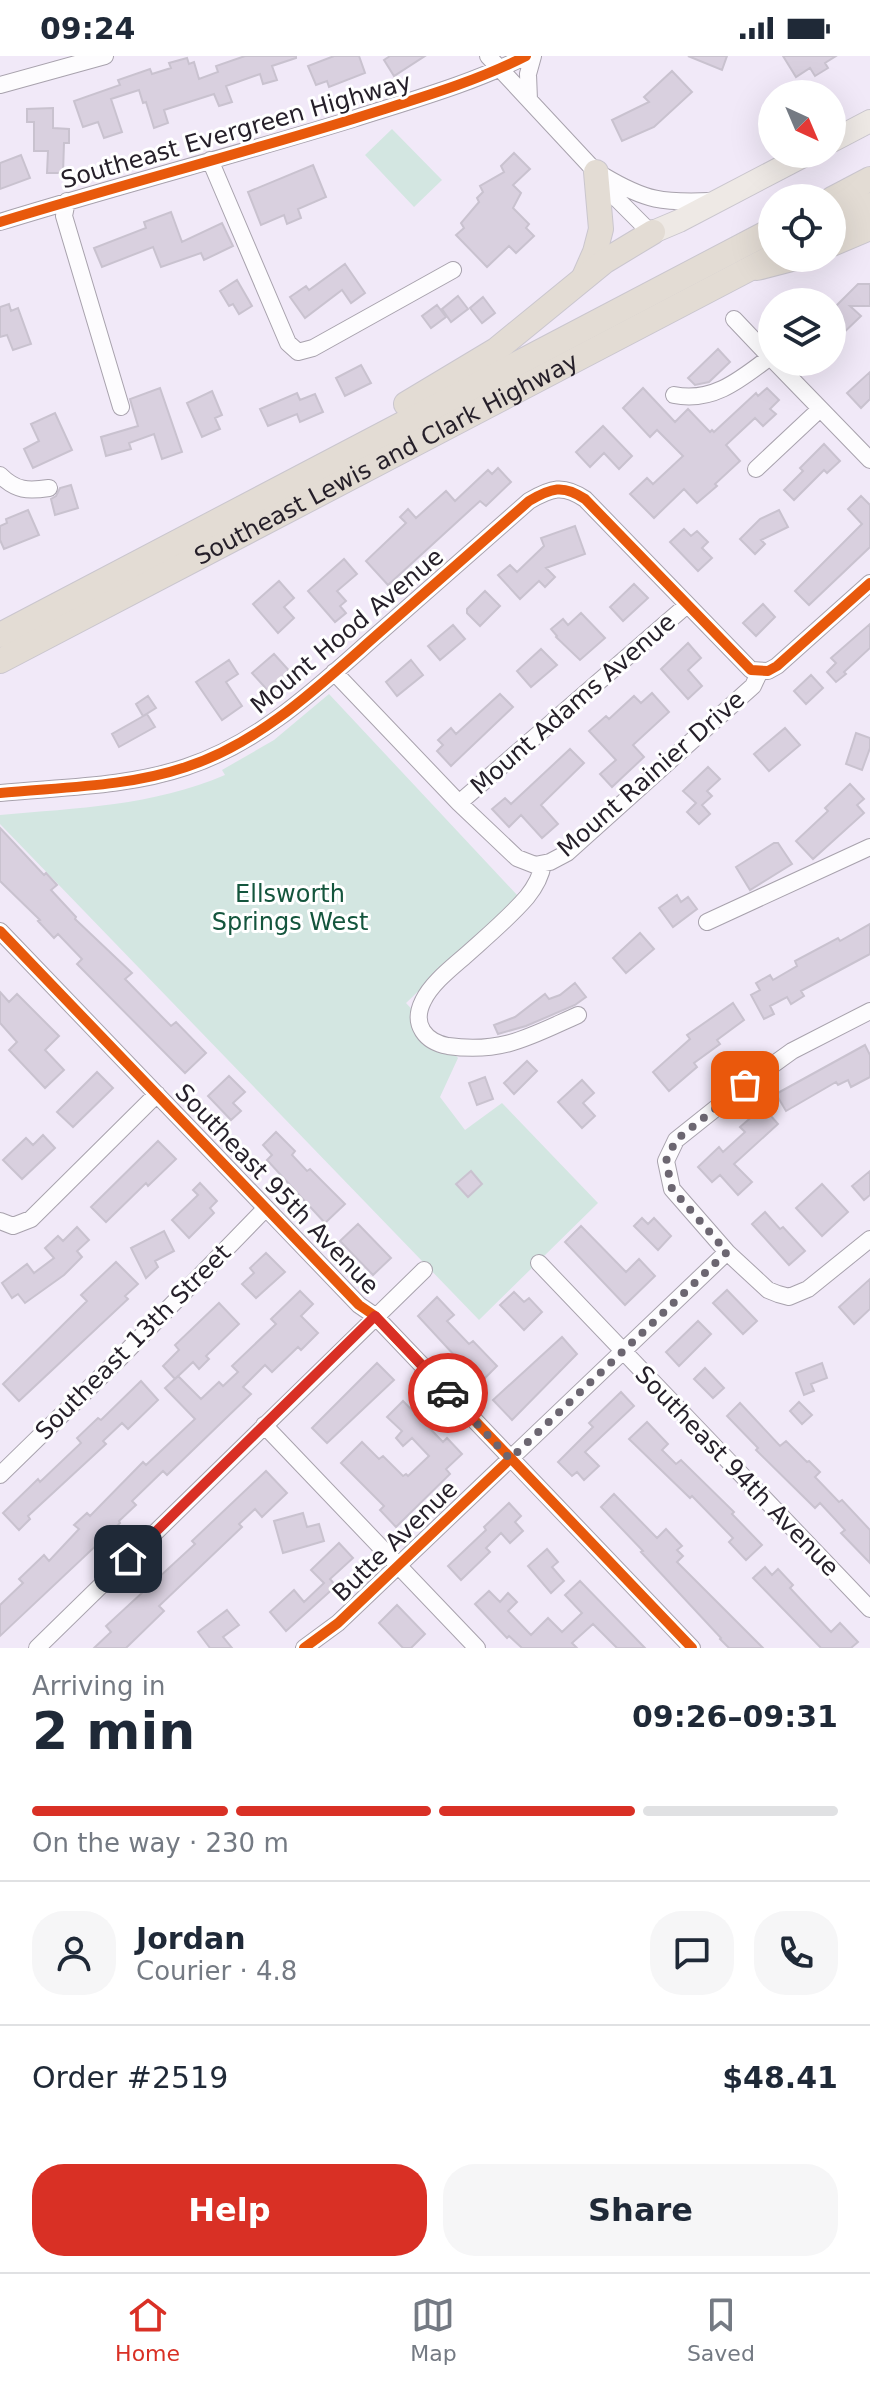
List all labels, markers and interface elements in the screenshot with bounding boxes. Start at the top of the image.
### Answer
text: 09:24 [40,11,136,46]
street label: Southeast Evergreen Highway [58,68,414,194]
north arrow [758,80,846,168]
map controls [758,80,846,376]
button: locate [758,184,846,272]
button: layers [758,288,846,376]
street label: Southeast Lewis and Clark Highway [190,347,583,571]
street label: Mount Hood Avenue [245,542,449,720]
street label: Mount Adams Avenue [465,608,681,800]
street label: Mount Rainier Drive [552,685,750,863]
park label: Ellsworth Springs West [212,880,368,936]
pin [711,1051,779,1119]
icon: bag [723,1063,767,1107]
street label: Southeast 95th Avenue [169,1078,385,1300]
street label: Southeast 13th Street [30,1239,236,1445]
courier [408,1353,488,1433]
street label: Southeast 94th Avenue [629,1360,845,1582]
icon: car [426,1371,470,1415]
street label: Butte Avenue [327,1475,463,1607]
pin [94,1525,162,1593]
icon: home [106,1537,150,1581]
text: Arriving in [32,1671,166,1701]
text: 09:26–09:31 [632,1699,838,1734]
text: 2 min [32,1701,195,1761]
text: On the way · 230 m [32,1828,289,1858]
button: person [32,1911,116,1995]
button: chat [650,1911,734,1995]
button: phone [754,1911,838,1995]
text: Jordan [136,1921,246,1956]
text: Courier · 4.8 [136,1956,297,1986]
text: Order #2519 [32,2060,228,2095]
text: $48.41 [722,2060,838,2095]
button: Help [32,2164,427,2256]
button: Share [443,2164,838,2256]
tab: Home [115,2293,180,2366]
tab: Map [410,2293,457,2366]
tab: Saved [687,2293,755,2366]

